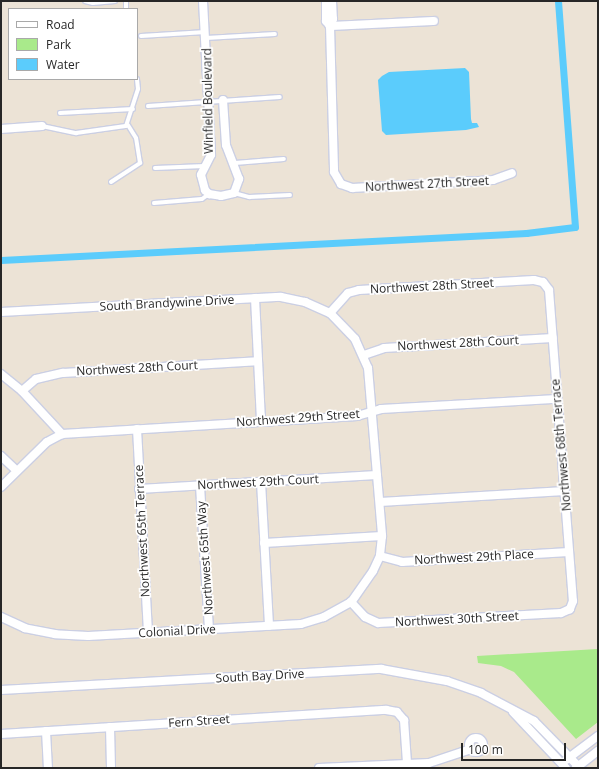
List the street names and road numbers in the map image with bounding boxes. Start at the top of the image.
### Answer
street label: Winfield Boulevard [200,48,216,154]
street label: Northwest 27th Street [365,174,489,194]
street label: Northwest 28th Street [370,276,494,296]
street label: South Brandywine Drive [99,292,235,314]
street label: Northwest 28th Court [397,333,519,353]
street label: Northwest 28th Court [76,358,198,378]
street label: Northwest 68th Terrace [548,378,574,512]
street label: Northwest 29th Street [236,406,360,430]
street label: Northwest 65th Terrace [131,464,153,598]
street label: Northwest 29th Court [197,472,319,492]
street label: Northwest 65th Way [194,501,216,615]
street label: Northwest 29th Place [414,547,534,567]
street label: Northwest 30th Street [395,609,519,629]
street label: Colonial Drive [138,622,216,640]
street label: South Bay Drive [215,666,305,686]
street label: Fern Street [168,712,230,730]

